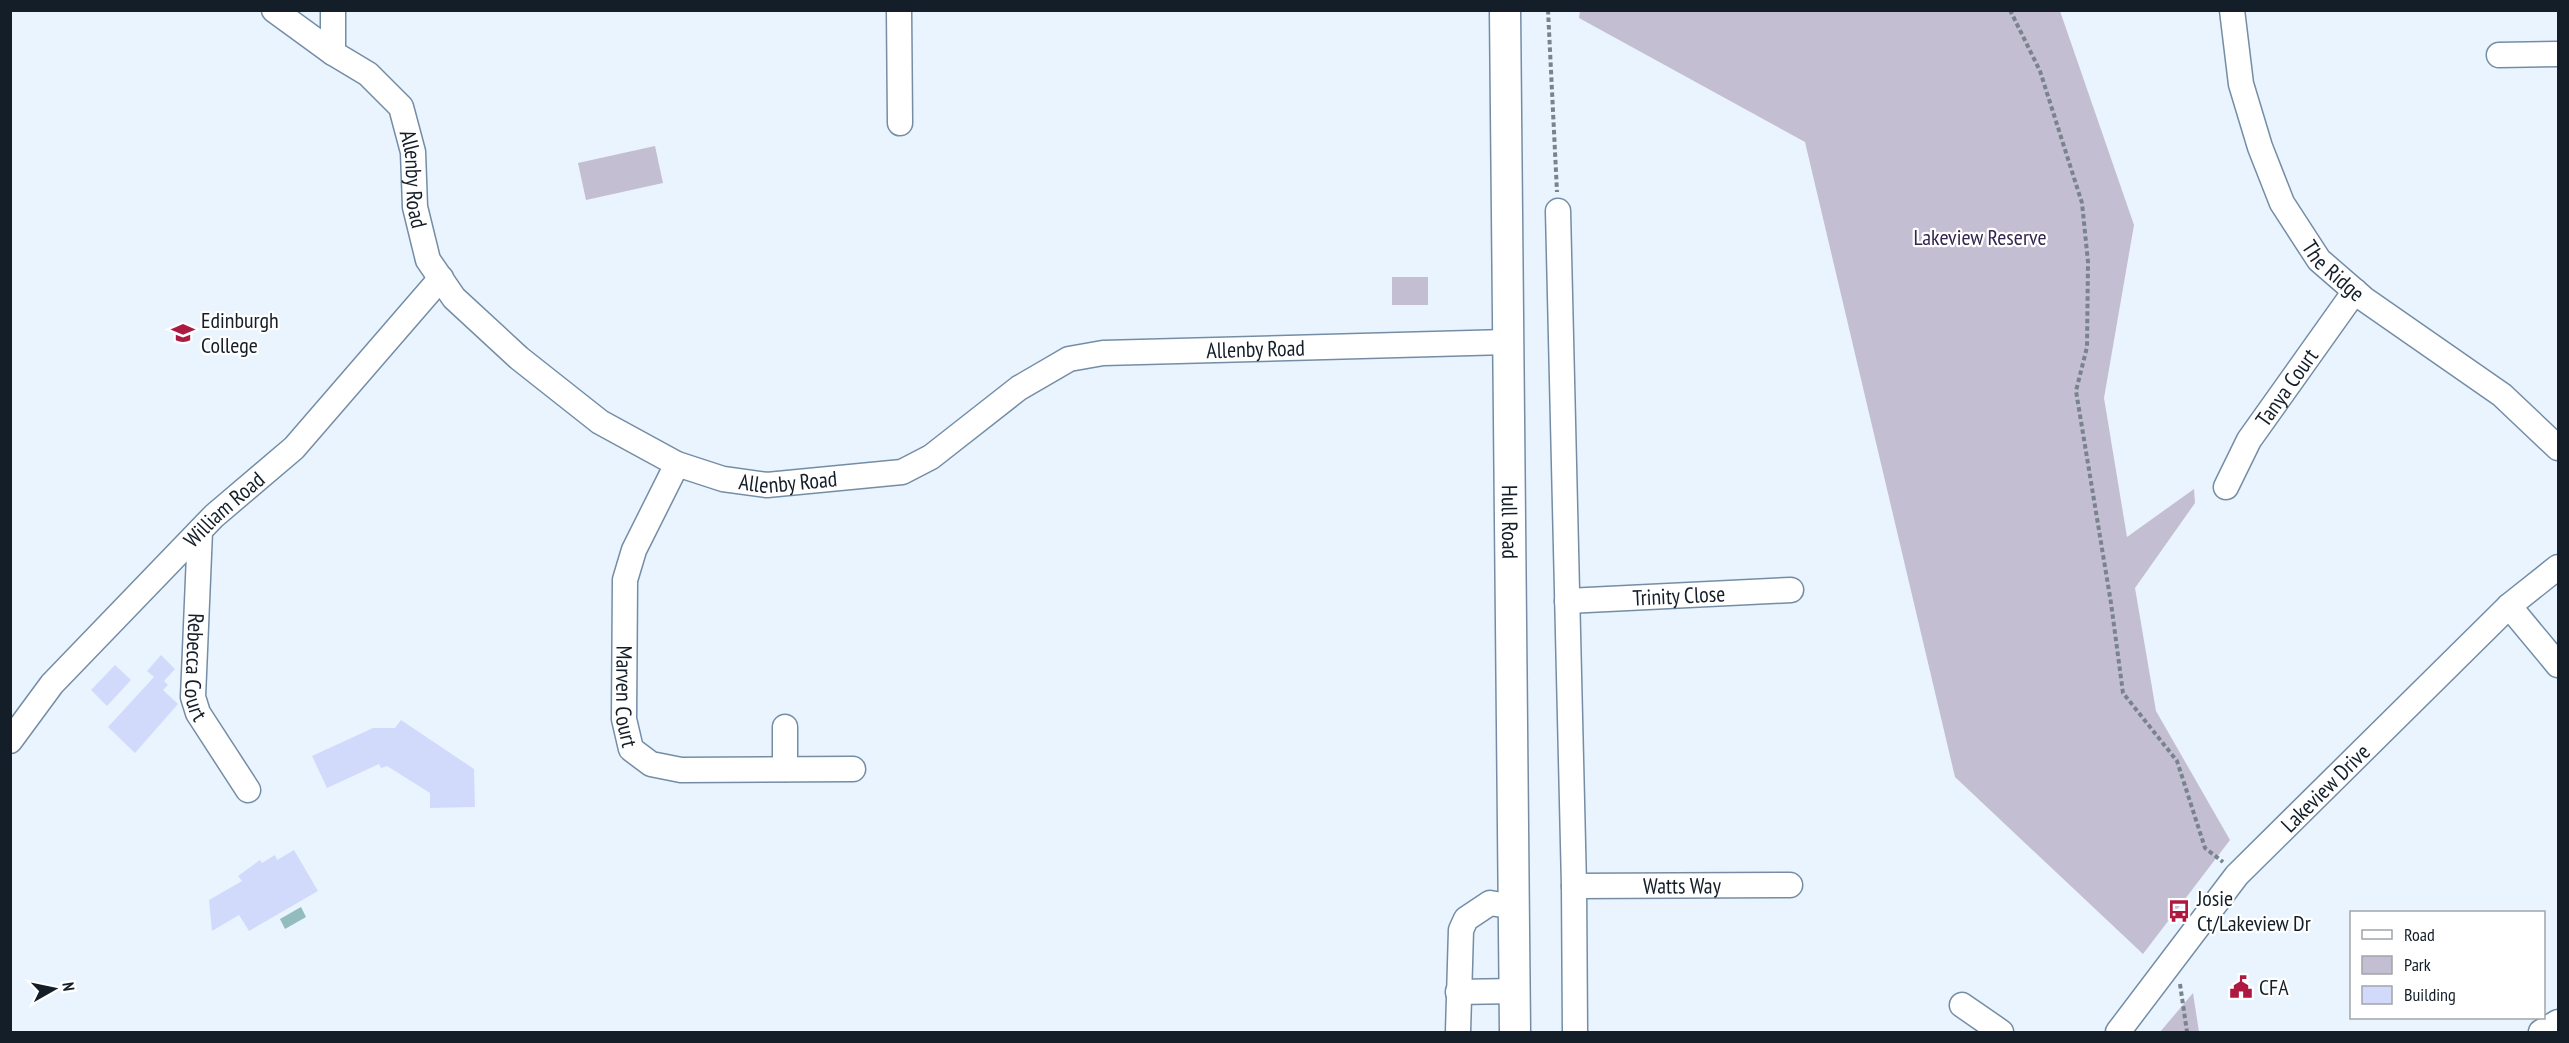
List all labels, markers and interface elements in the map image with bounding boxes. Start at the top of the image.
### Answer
street label: Allenby Road [394,127,434,231]
park label: Lakeview Reserve [1913,223,2047,251]
street label: The Ridge [2296,235,2370,307]
place label: Edinburgh College [201,306,279,359]
school or university icon: Edinburgh College [170,320,196,346]
street label: Allenby Road [1206,334,1305,364]
street label: Tanya Court [2249,343,2324,432]
street label: Allenby Road [737,464,838,499]
street label: William Road [177,465,270,553]
street label: Hull Road [1496,485,1524,559]
street label: Trinity Close [1632,579,1726,612]
street label: Rebecca Court [179,613,213,726]
street label: Marven Court [610,645,644,750]
street label: Lakeview Drive [2275,738,2376,838]
street label: Watts Way [1643,871,1722,900]
place label: Josie Ct/Lakeview Dr [2196,884,2311,937]
bus stop icon: Josie Ct/Lakeview Dr [2166,898,2192,924]
legend [2350,911,2545,1019]
text: Road [2404,923,2435,946]
text: Park [2404,953,2431,976]
north arrow [24,959,84,1019]
place label: CFA [2259,973,2289,1001]
public building icon: CFA [2228,974,2254,1000]
text: N [58,981,79,992]
text: Building [2404,983,2456,1006]

